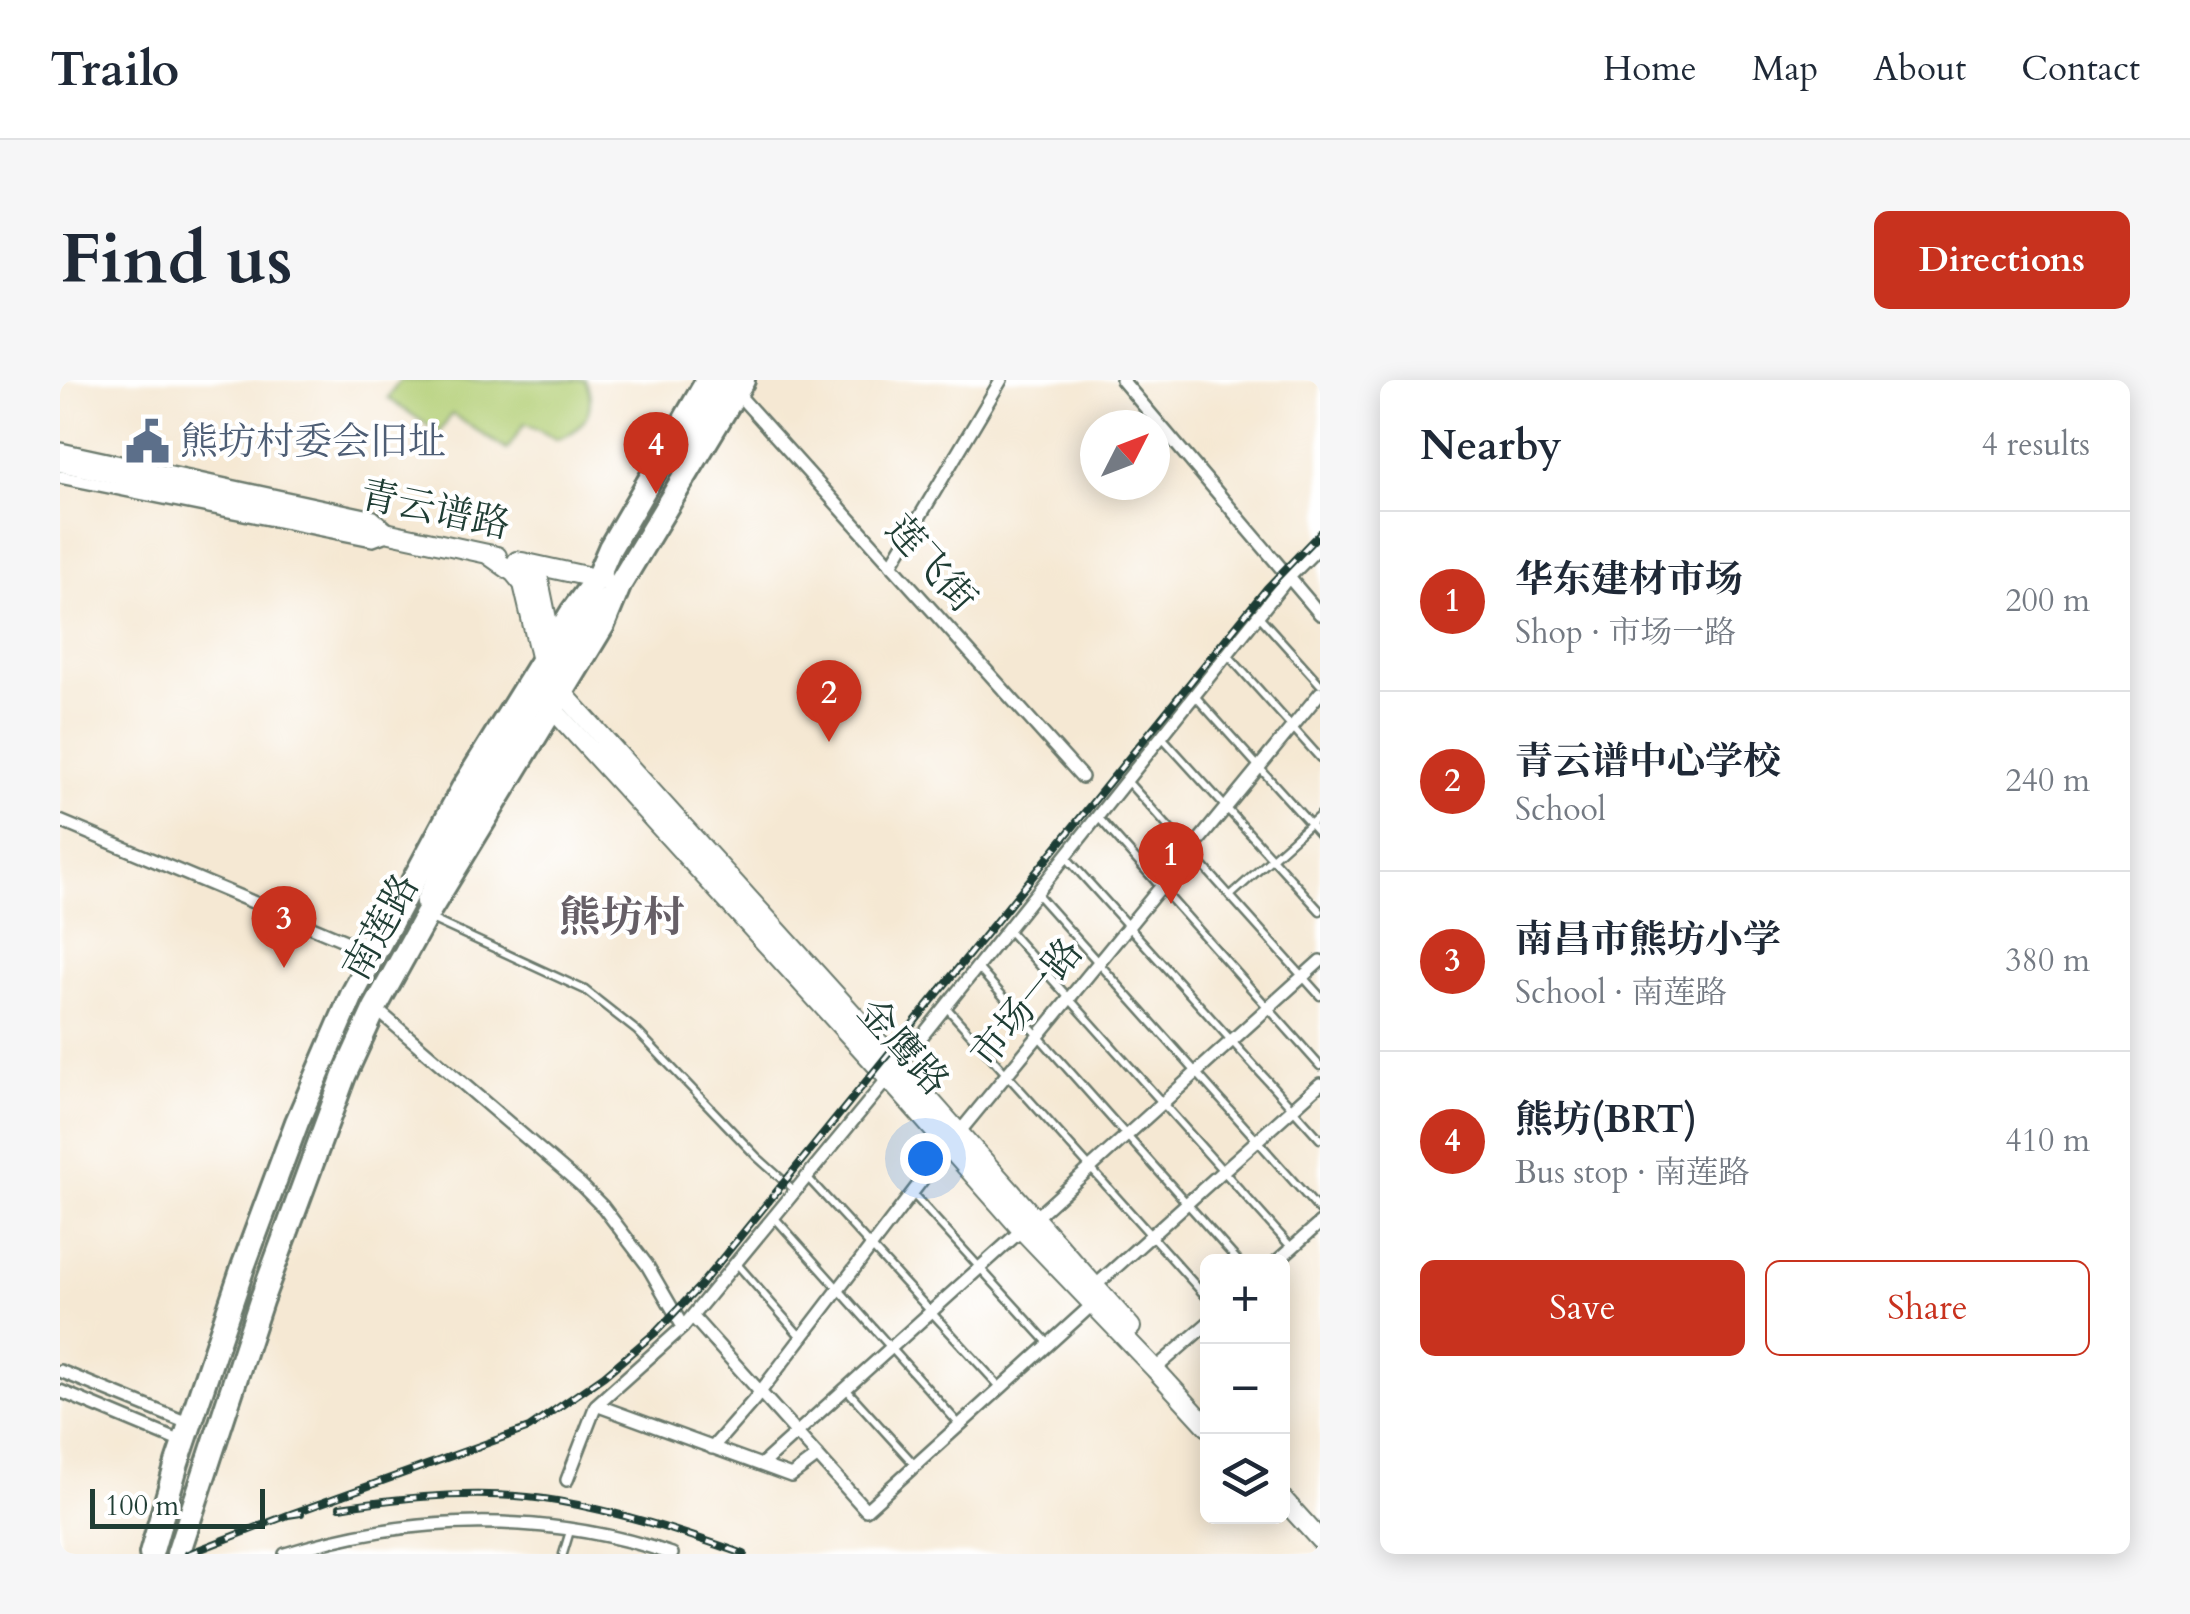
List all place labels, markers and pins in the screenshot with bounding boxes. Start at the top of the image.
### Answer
pin: 4 [624,412,688,494]
place label: 熊坊村委会旧址 [180,416,446,468]
public building icon: 熊坊村委会旧址 [123,418,171,466]
pin: 2 [796,660,862,742]
pin: 1 [1138,822,1204,904]
pin: 3 [252,886,316,968]

